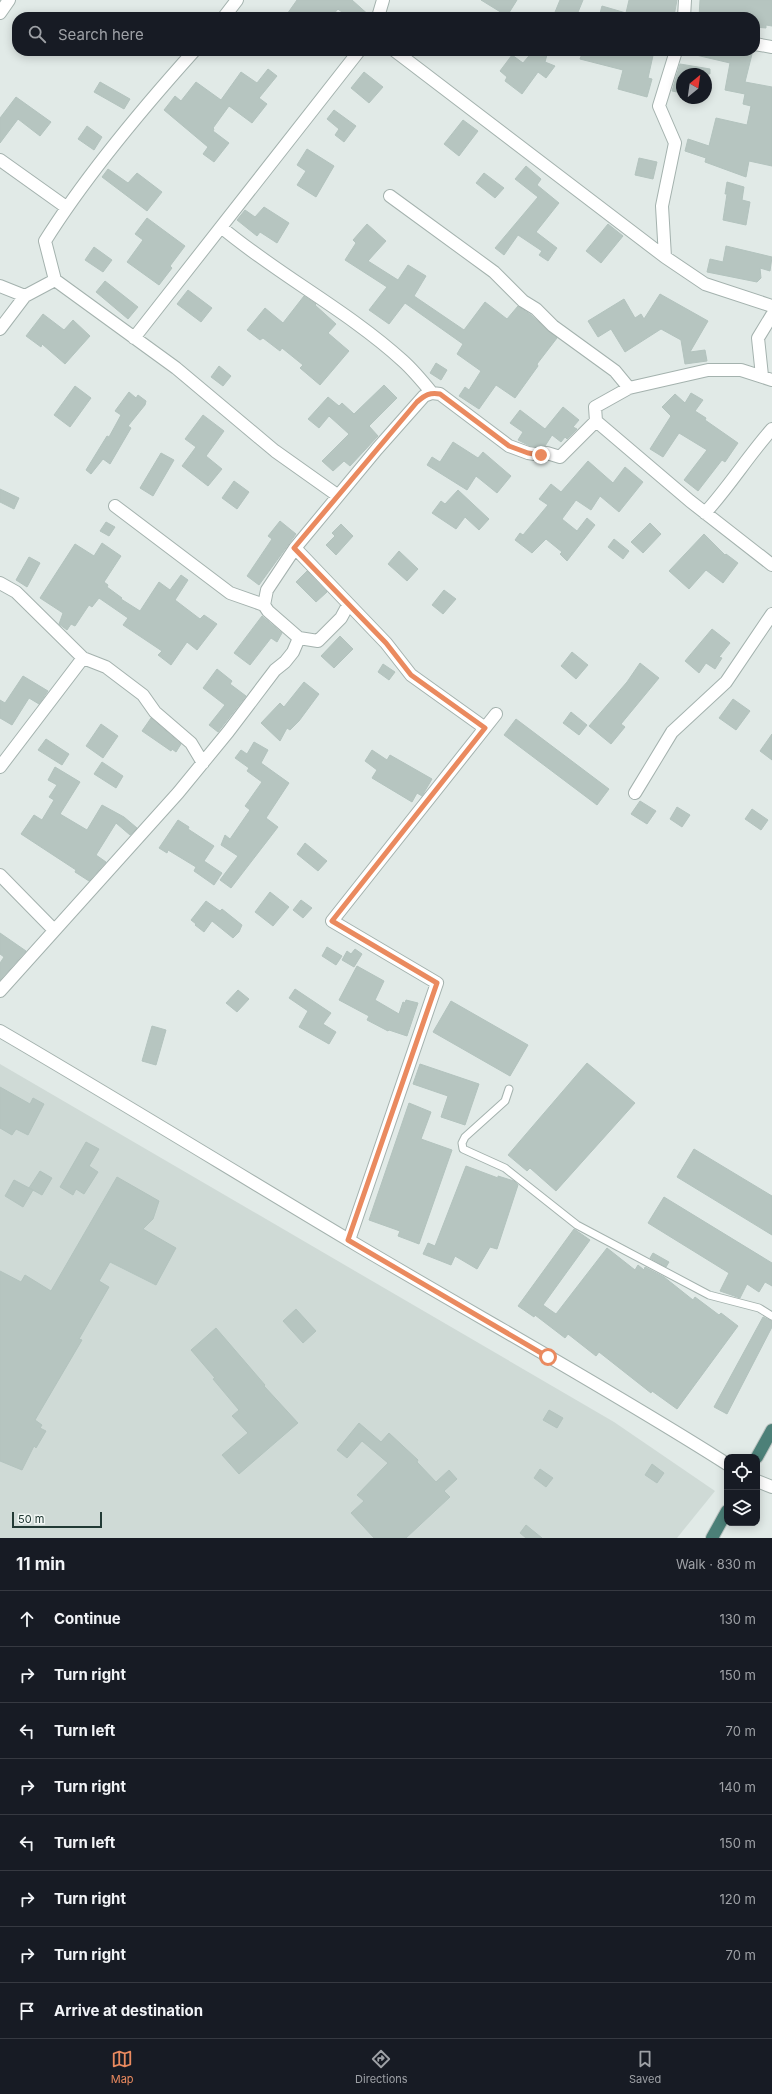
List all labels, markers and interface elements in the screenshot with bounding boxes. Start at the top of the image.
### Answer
search box [12,12,760,56]
icon: search [26,23,48,45]
text: Search here [58,25,144,44]
north arrow [676,68,712,104]
route end [532,446,550,464]
route start [539,1348,557,1366]
map controls [724,1454,760,1526]
button: locate [724,1454,760,1490]
button: layers [724,1490,760,1526]
scale bar [12,1510,102,1529]
text: 50 m [18,1512,44,1526]
text: 11 min [16,1554,65,1574]
text: Walk · 830 m [676,1556,756,1572]
icon: ahead [16,1608,38,1630]
text: Continue [54,1609,121,1628]
text: 130 m [719,1611,756,1627]
icon: right [16,1664,38,1686]
text: Turn right [54,1665,126,1684]
text: 150 m [720,1667,756,1683]
icon: left [16,1720,38,1742]
text: Turn left [54,1721,115,1740]
text: 70 m [726,1723,756,1739]
icon: right [16,1776,38,1798]
text: Turn right [54,1777,126,1796]
text: 140 m [719,1779,756,1795]
icon: left [16,1832,38,1854]
text: Turn left [54,1833,115,1852]
text: 150 m [720,1835,756,1851]
icon: right [16,1888,38,1910]
text: Turn right [54,1889,126,1908]
text: 120 m [720,1891,756,1907]
icon: right [16,1944,38,1966]
text: Turn right [54,1945,126,1964]
text: 70 m [726,1947,756,1963]
icon: arrive [16,2000,38,2022]
text: Arrive at destination [54,2001,203,2020]
tab: Map [111,2048,134,2086]
tab: Directions [355,2048,408,2086]
tab: Saved [629,2048,661,2086]

